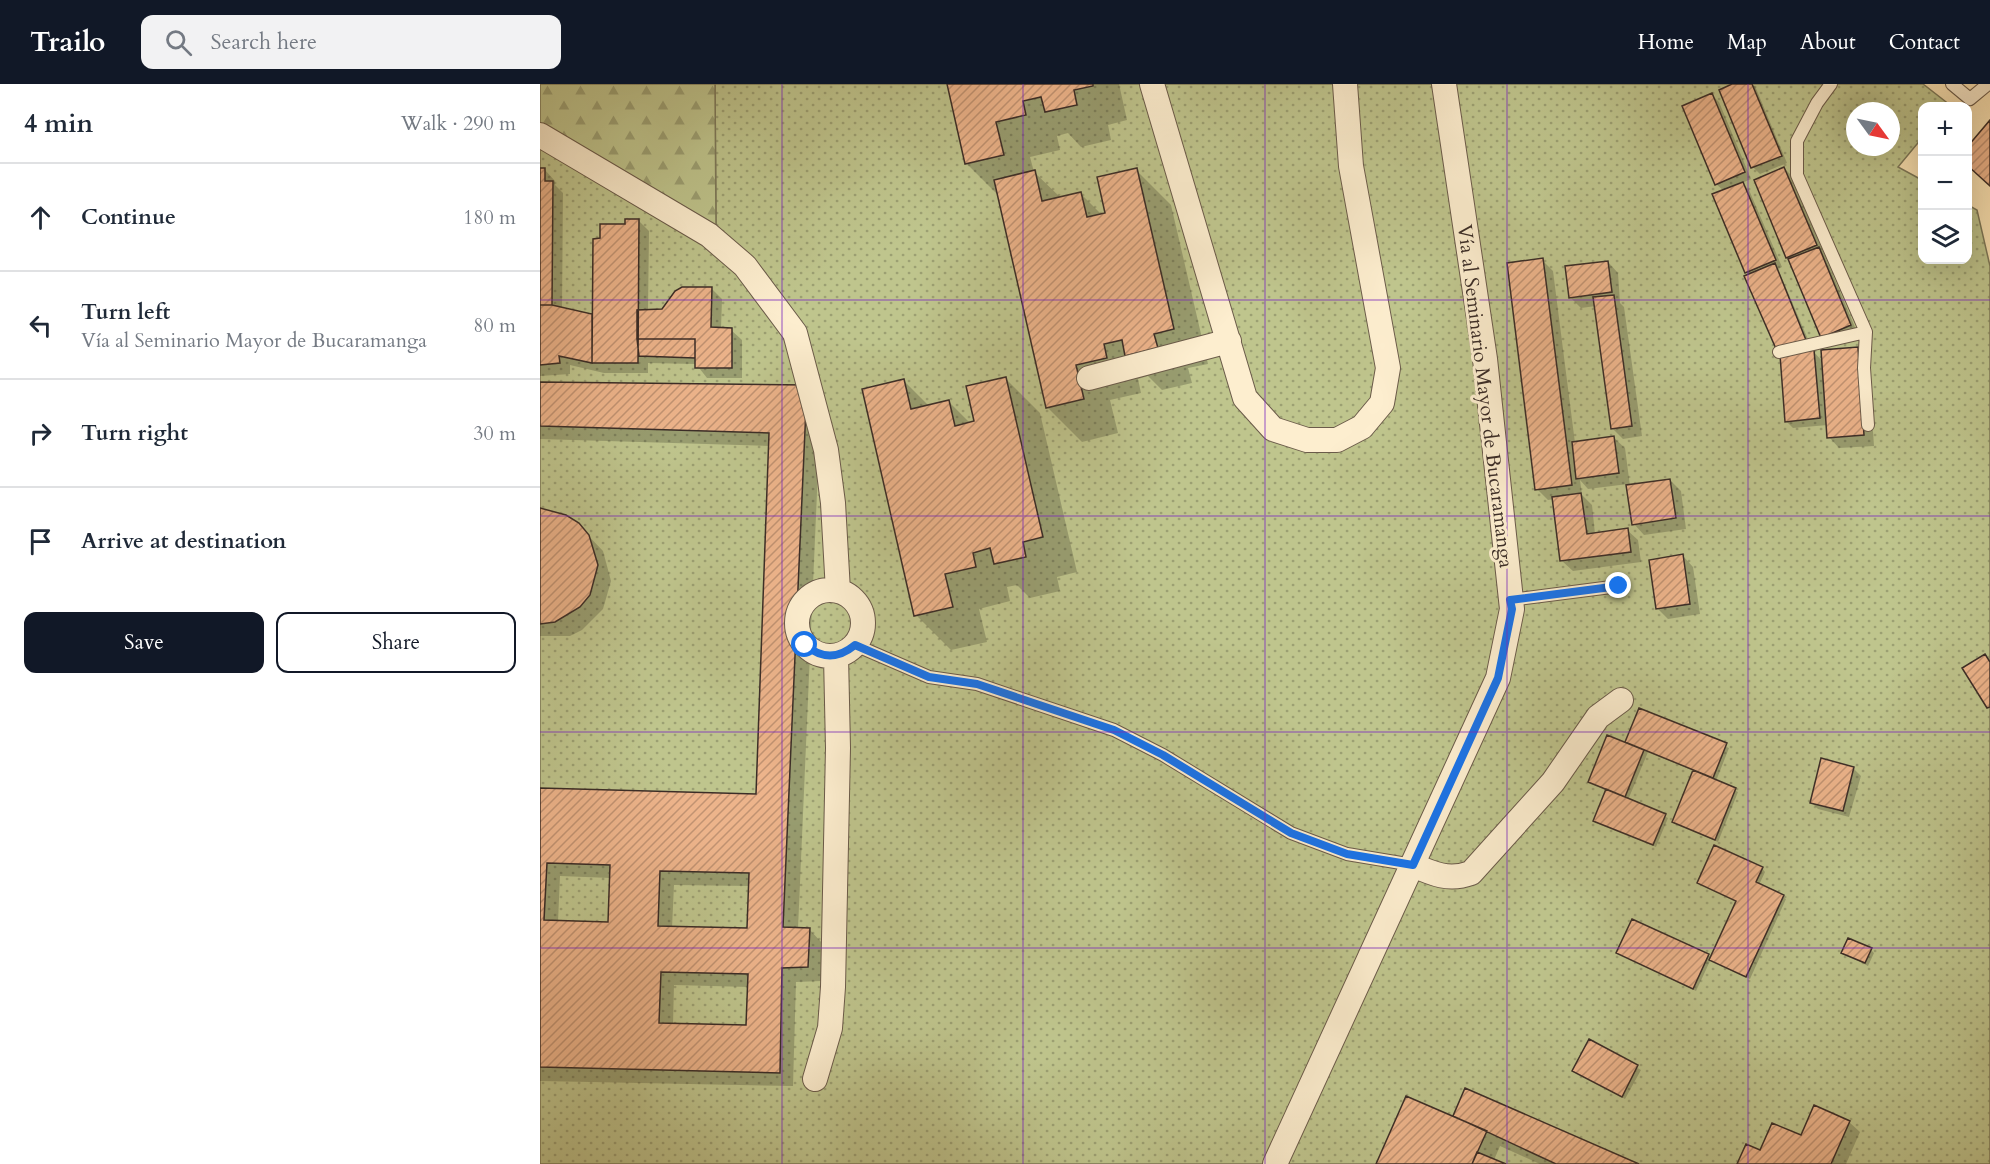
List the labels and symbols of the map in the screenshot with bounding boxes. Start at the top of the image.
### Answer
north arrow [1846,102,1900,156]
street label: Vía al Seminario Mayor de Bucaramanga [1451,223,1520,570]
route end [1605,572,1631,598]
route start [791,631,817,657]

